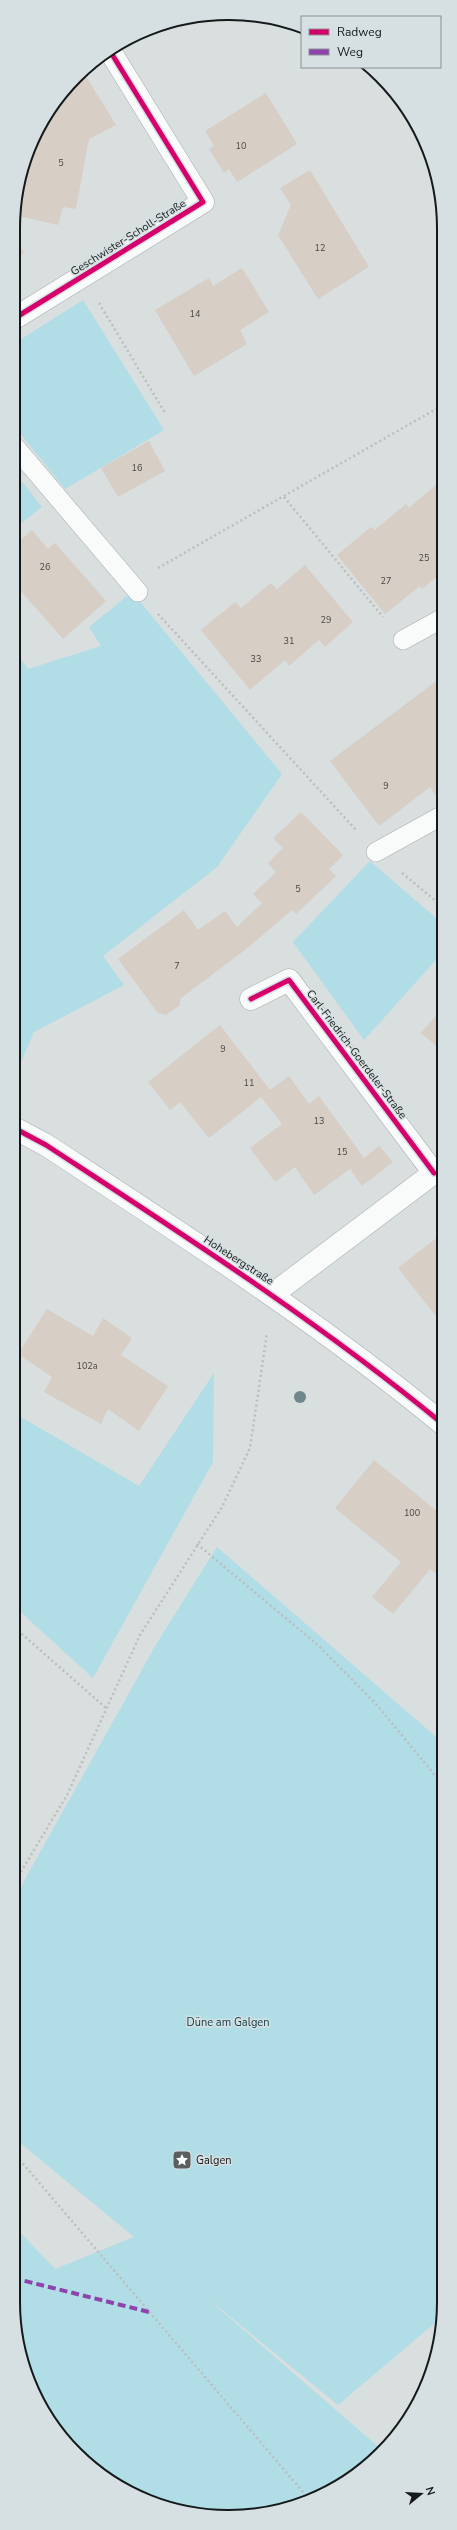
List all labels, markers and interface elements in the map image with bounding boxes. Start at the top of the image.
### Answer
legend [301,16,441,68]
text: Radweg [337,24,382,40]
text: Weg [337,44,363,60]
house number: 10 [236,140,246,152]
house number: 5 [58,157,64,169]
street label: Geschwister-Scholl-Straße [68,196,189,279]
house number: 12 [315,242,325,254]
house number: 14 [190,308,201,320]
house number: 16 [132,462,142,474]
house number: 25 [419,552,429,564]
house number: 26 [40,561,50,573]
house number: 27 [381,575,391,587]
house number: 29 [321,614,331,626]
house number: 31 [284,635,294,647]
house number: 33 [251,653,261,665]
house number: 9 [383,780,389,792]
house number: 5 [295,883,301,895]
house number: 7 [174,960,180,972]
street label: Carl-Friedrich-Goerdeler-Straße [303,987,410,1122]
house number: 9 [220,1043,226,1055]
house number: 11 [244,1077,254,1089]
house number: 13 [314,1115,324,1127]
house number: 15 [337,1146,347,1158]
street label: Hohebergstraße [201,1232,277,1289]
house number: 102a [77,1360,98,1372]
house number: 100 [404,1507,420,1519]
park label: Düne am Galgen [187,2015,269,2030]
place icon: Galgen [171,2149,193,2171]
place label: Galgen [196,2153,232,2168]
north arrow [401,2474,441,2514]
text: N [422,2485,438,2497]

